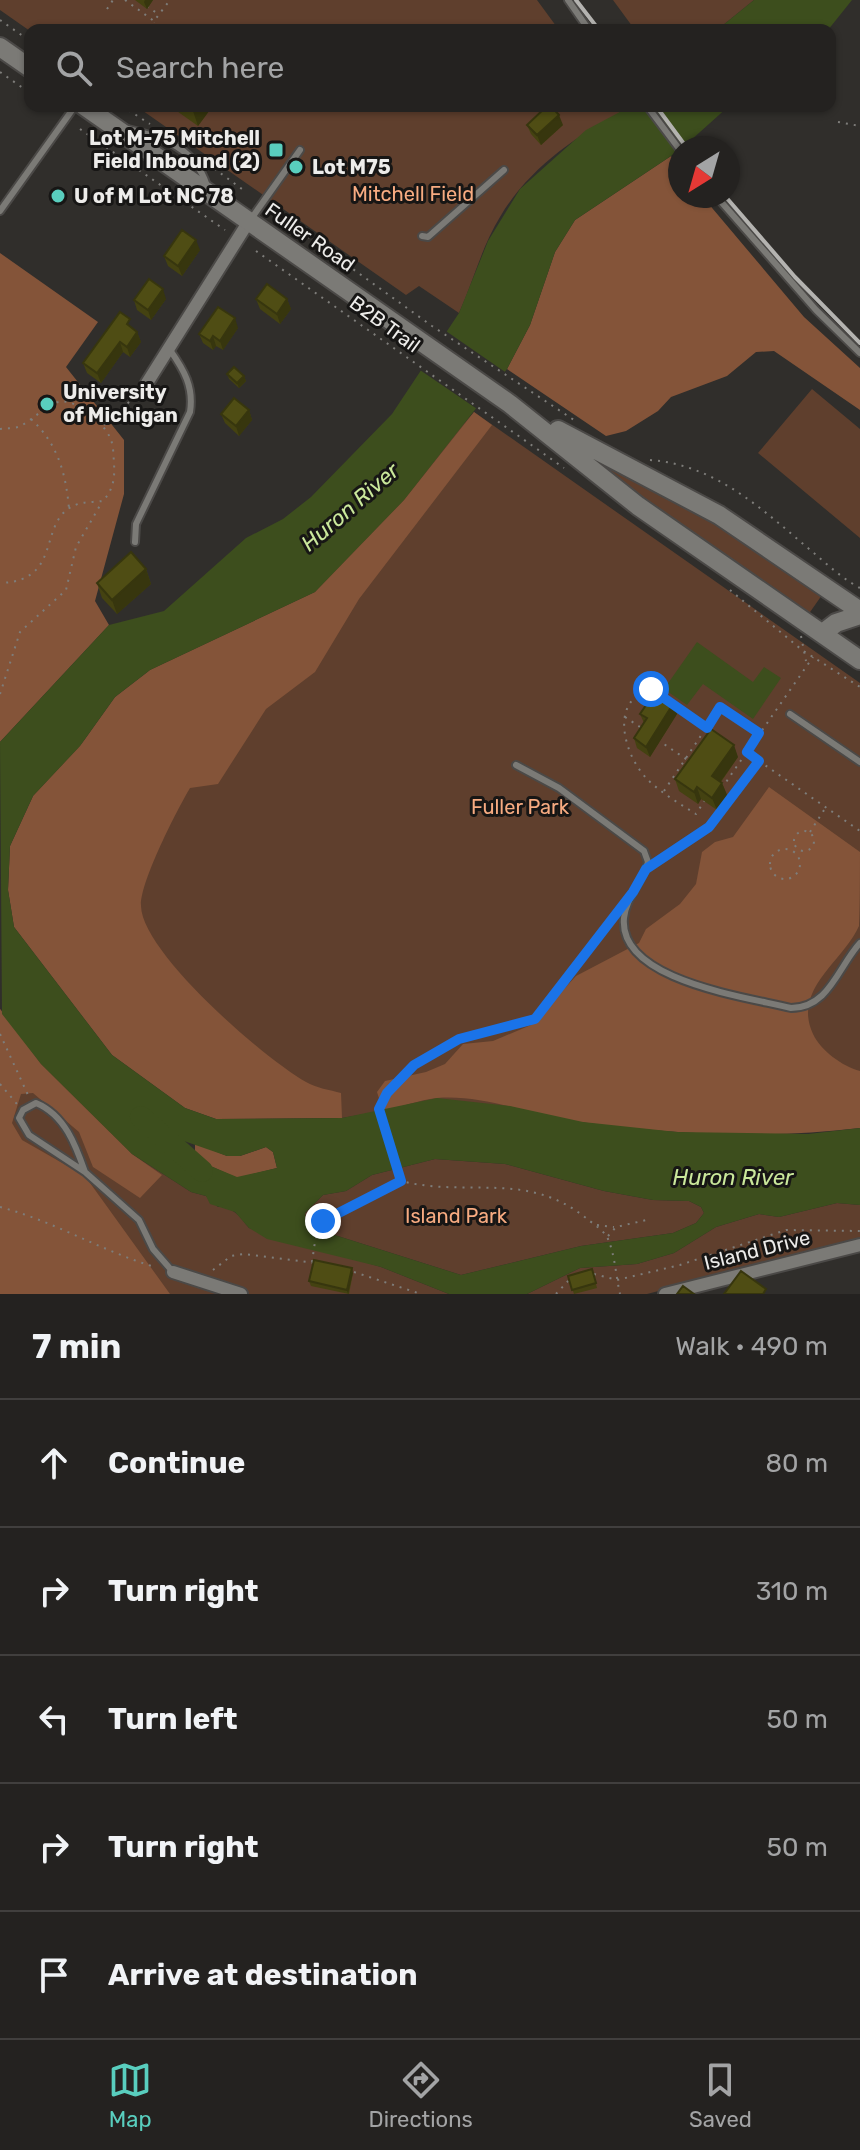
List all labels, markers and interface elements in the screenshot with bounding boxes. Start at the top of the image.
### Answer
search box [24,24,836,112]
icon: search [52,46,96,90]
text: Search here [116,50,284,86]
place label: Lot M-75 Mitchell Field Inbound (2) [89,126,260,173]
north arrow [668,136,740,208]
marker: Lot M-75 Mitchell Field Inbound (2) [267,141,285,159]
place label: Lot M75 [312,155,391,179]
marker: Lot M75 [287,158,305,176]
park label: Mitchell Field [352,182,474,206]
place label: U of M Lot NC 78 [74,184,234,208]
marker: U of M Lot NC 78 [49,187,67,205]
street label: Fuller Road [261,197,359,277]
street label: B2B Trail [345,290,425,358]
place label: University of Michigan [63,380,178,427]
marker: University of Michigan [38,395,56,413]
water label: Huron River [296,456,406,557]
route start [633,671,669,707]
park label: Fuller Park [471,795,570,819]
water label: Huron River [673,1164,795,1191]
route end [305,1203,341,1239]
park label: Island Park [405,1204,508,1228]
street label: Island Drive [701,1225,813,1275]
text: 7 min [32,1326,121,1367]
text: Walk · 490 m [675,1331,828,1362]
icon: ahead [32,1441,76,1485]
text: Continue [108,1445,245,1481]
text: 80 m [765,1448,828,1479]
icon: right [32,1569,76,1613]
text: Turn right [108,1573,259,1609]
text: 310 m [756,1576,828,1607]
icon: left [32,1697,76,1741]
text: Turn left [108,1701,238,1737]
text: 50 m [767,1704,828,1735]
icon: right [32,1825,76,1869]
text: Turn right [108,1829,259,1865]
text: 50 m [767,1832,828,1863]
icon: arrive [32,1953,76,1997]
text: Arrive at destination [108,1957,418,1993]
tab: Map [108,2058,152,2133]
tab: Directions [368,2058,473,2133]
tab: Saved [689,2058,752,2133]

